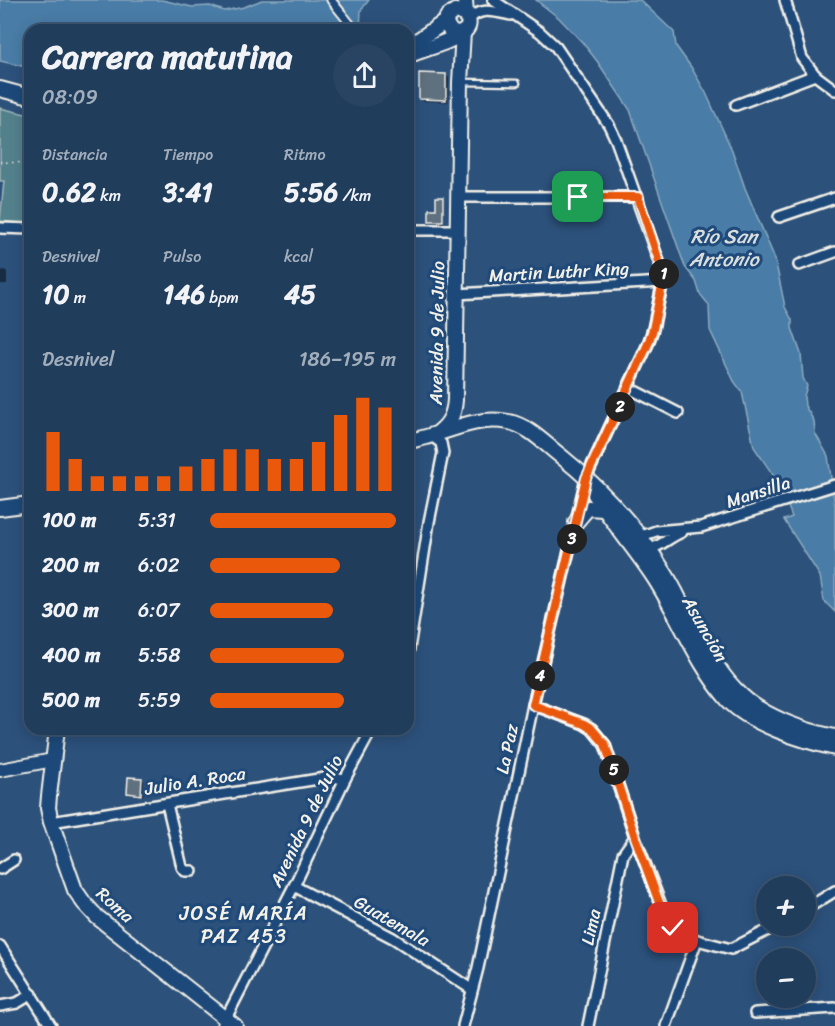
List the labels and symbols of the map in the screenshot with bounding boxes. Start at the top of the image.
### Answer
pin [552,171,603,222]
water label: Río San Antonio [688,219,760,277]
street label: Martin Luthr King [488,252,630,292]
pin: 1 [649,259,679,289]
street label: Avenida 9 de Julio [420,261,454,406]
pin: 2 [605,392,635,422]
street label: Mansilla [722,467,794,517]
pin: 3 [557,524,587,554]
street label: Asunción [673,589,737,669]
pin: 4 [525,661,555,691]
street label: La Paz [486,721,528,777]
street label: Avenida 9 de Julio [260,749,352,894]
pin: 5 [599,755,629,785]
street label: Julio A. Roca [141,757,249,805]
street label: Roma [88,879,142,932]
street label: Guatemala [348,886,437,956]
district label: JOSÉ MARÍA PAZ 453 [179,896,308,954]
pin [647,902,698,953]
street label: Lima [572,905,611,948]

